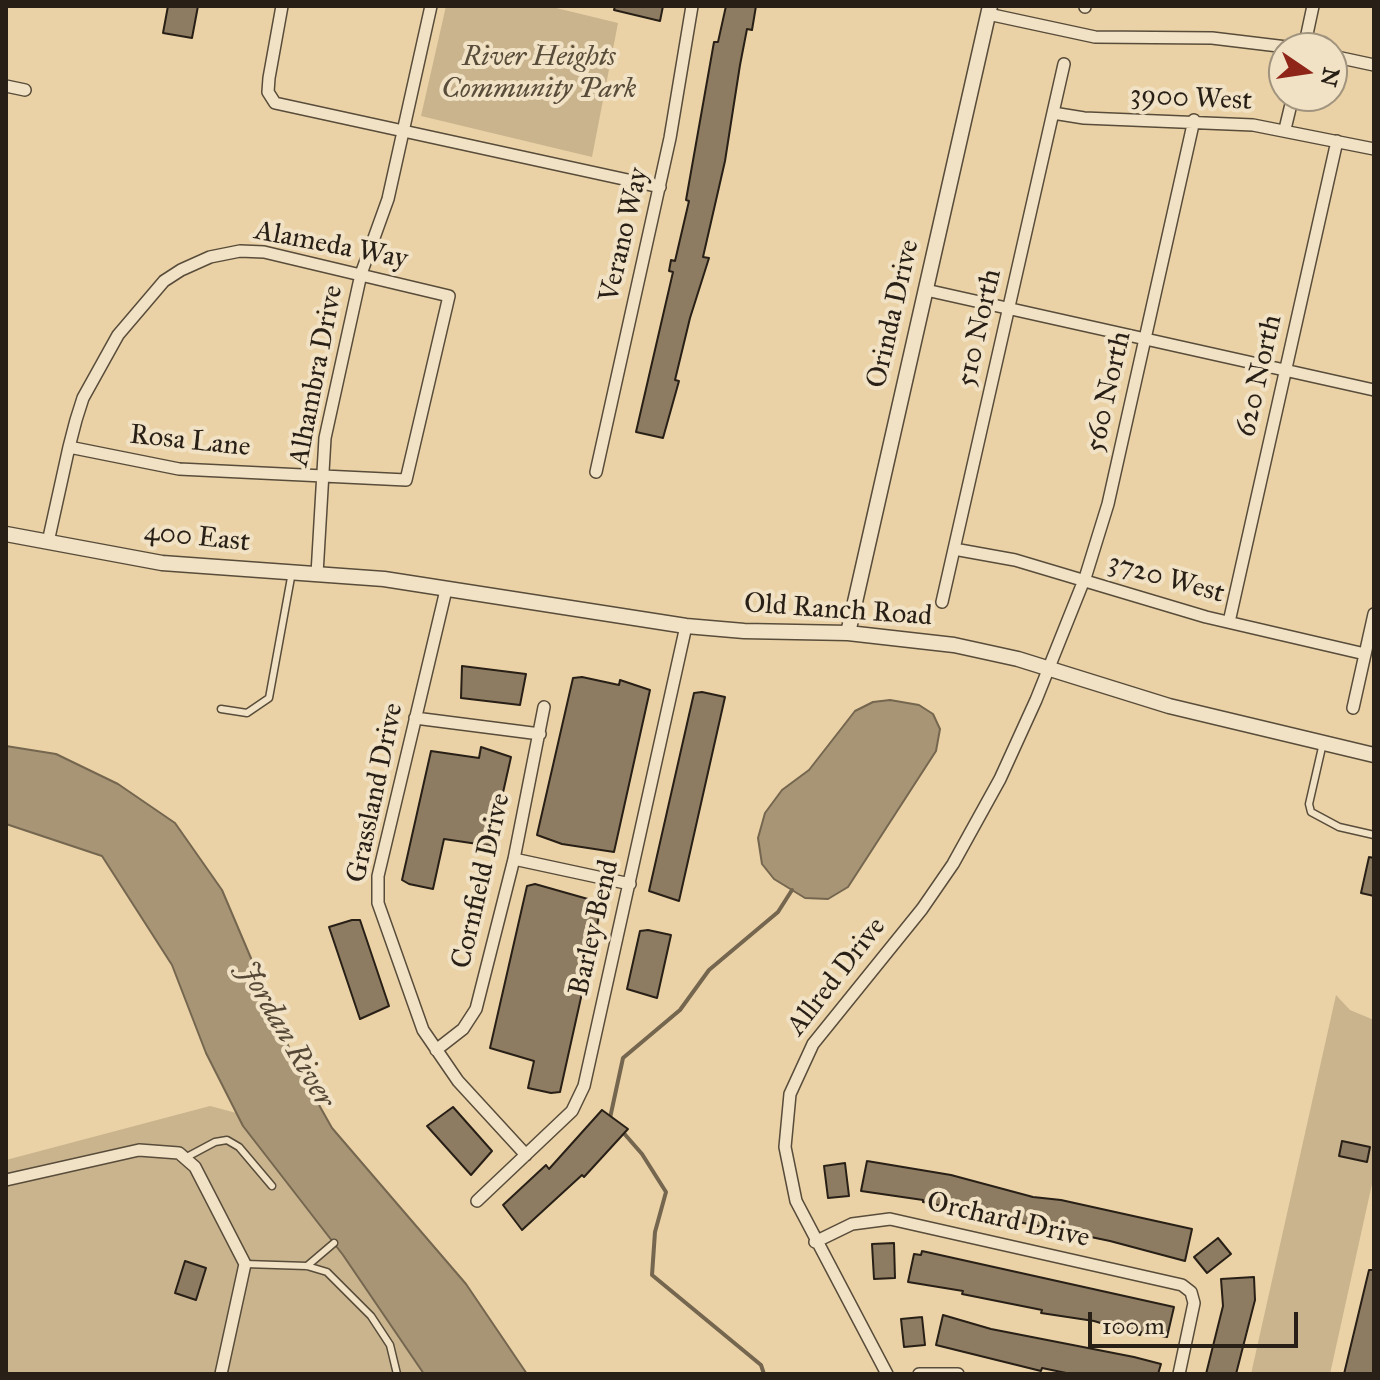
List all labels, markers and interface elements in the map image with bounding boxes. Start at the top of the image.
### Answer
north arrow [1268,32,1348,112]
park label: River Heights Community Park [442,41,636,107]
text: N [1315,65,1345,89]
street label: 3900 West [1129,79,1253,119]
street label: Verano Way [593,165,657,305]
street label: Alameda Way [252,215,410,277]
street label: Orinda Drive [861,236,927,392]
street label: 510 North [950,266,1010,390]
street label: Alhambra Drive [283,283,351,469]
street label: 620 North [1230,312,1290,440]
street label: 560 North [1079,328,1139,456]
street label: Rosa Lane [128,419,252,465]
street label: 400 East [142,516,252,560]
street label: 3720 West [1104,546,1228,612]
street label: Old Ranch Road [743,588,933,634]
street label: Grassland Drive [341,700,411,886]
street label: Cornfield Drive [445,790,519,972]
street label: Barley Bend [563,857,627,999]
street label: Allred Drive [780,911,894,1043]
water label: Jordan River [229,955,341,1115]
street label: Orchard Drive [923,1186,1093,1256]
scale bar [1092,1296,1302,1346]
text: 100 m [1102,1311,1165,1341]

